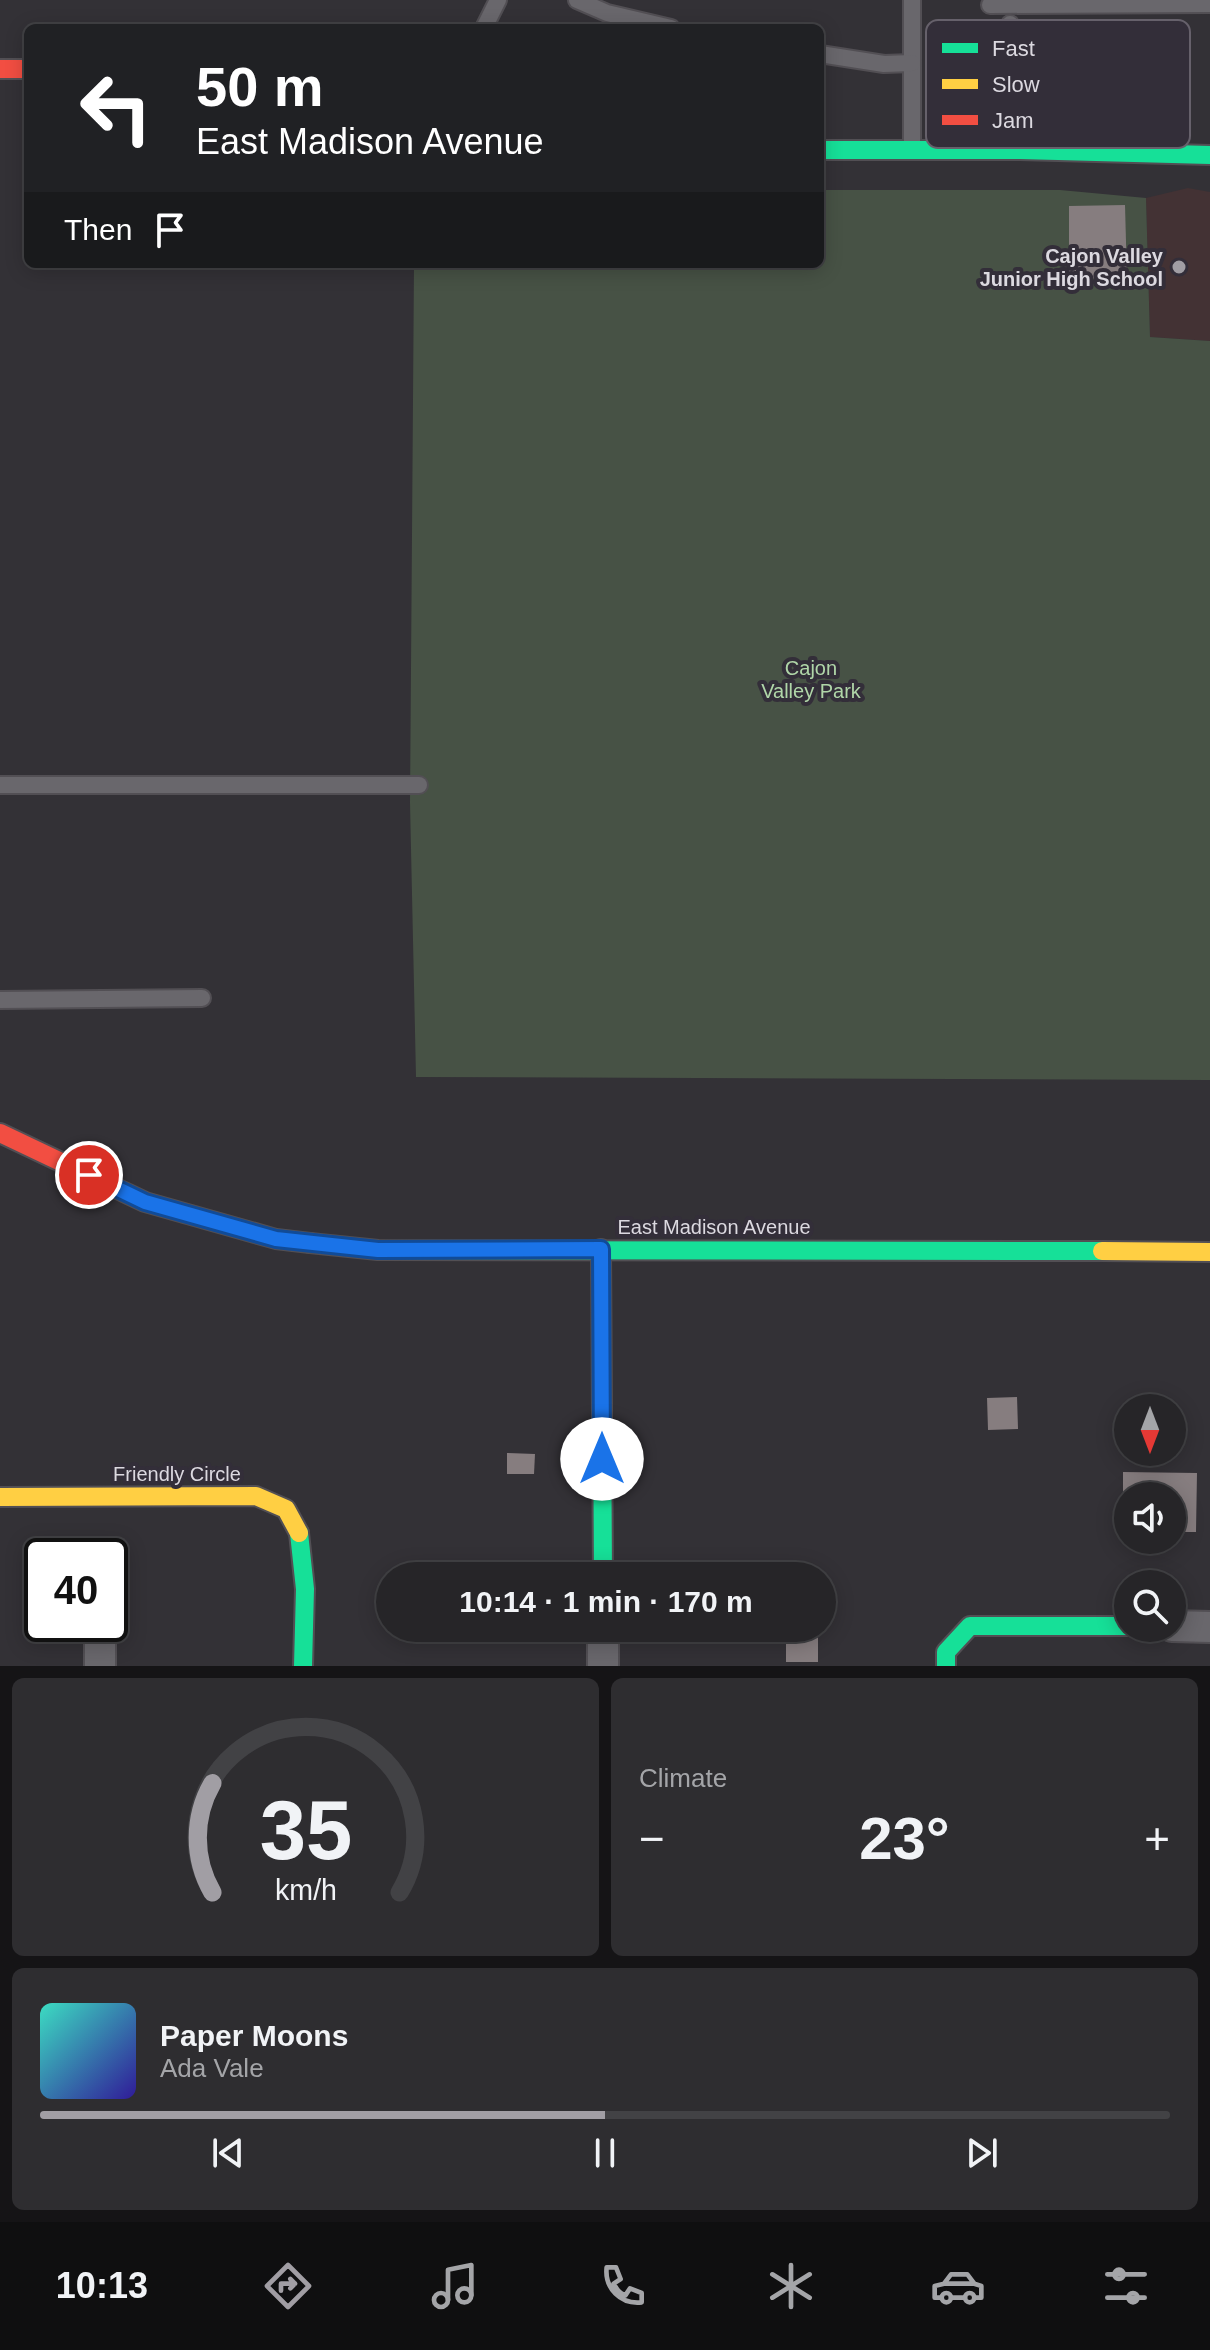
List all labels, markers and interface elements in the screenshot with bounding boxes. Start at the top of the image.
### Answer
legend [926,20,1190,148]
text: Fast [992,36,1035,61]
text: 50 m [196,55,324,118]
icon: left [64,56,168,160]
text: Slow [992,72,1040,97]
text: Jam [992,108,1034,133]
text: East Madison Avenue [196,121,544,162]
icon: arrive [148,208,192,252]
text: Then [64,213,132,246]
place label: Cajon Valley Junior High School [980,245,1164,290]
marker: Cajon Valley Junior High School [1170,258,1188,276]
park label: Cajon Valley Park [761,657,862,702]
pin [55,1141,123,1209]
icon: arrive [67,1153,111,1197]
street label: East Madison Avenue [617,1216,811,1238]
north arrow [1114,1394,1186,1466]
map controls [1114,1394,1186,1642]
position arrow [560,1417,644,1501]
street label: Friendly Circle [113,1463,241,1485]
button: sound [1114,1482,1186,1554]
speed limit sign: 40 [24,1538,128,1642]
button: search [1114,1570,1186,1642]
text: 10:14 · 1 min · 170 m [459,1585,753,1618]
text: Climate [639,1763,727,1793]
text: 35 [259,1784,352,1877]
text: 23° [859,1805,950,1872]
text: − [639,1814,665,1863]
text: + [1144,1814,1170,1863]
text: km/h [275,1874,336,1906]
text: Paper Moons [160,2019,348,2052]
text: Ada Vale [160,2053,264,2083]
icon: previous [206,2131,250,2175]
icon: pause [583,2131,627,2175]
icon: next [960,2131,1004,2175]
icon: directions [260,2258,316,2314]
icon: music [427,2258,483,2314]
icon: phone [595,2258,651,2314]
icon: climate [763,2258,819,2314]
icon: car [930,2258,986,2314]
icon: filters [1098,2258,1154,2314]
text: 10:13 [56,2265,148,2306]

